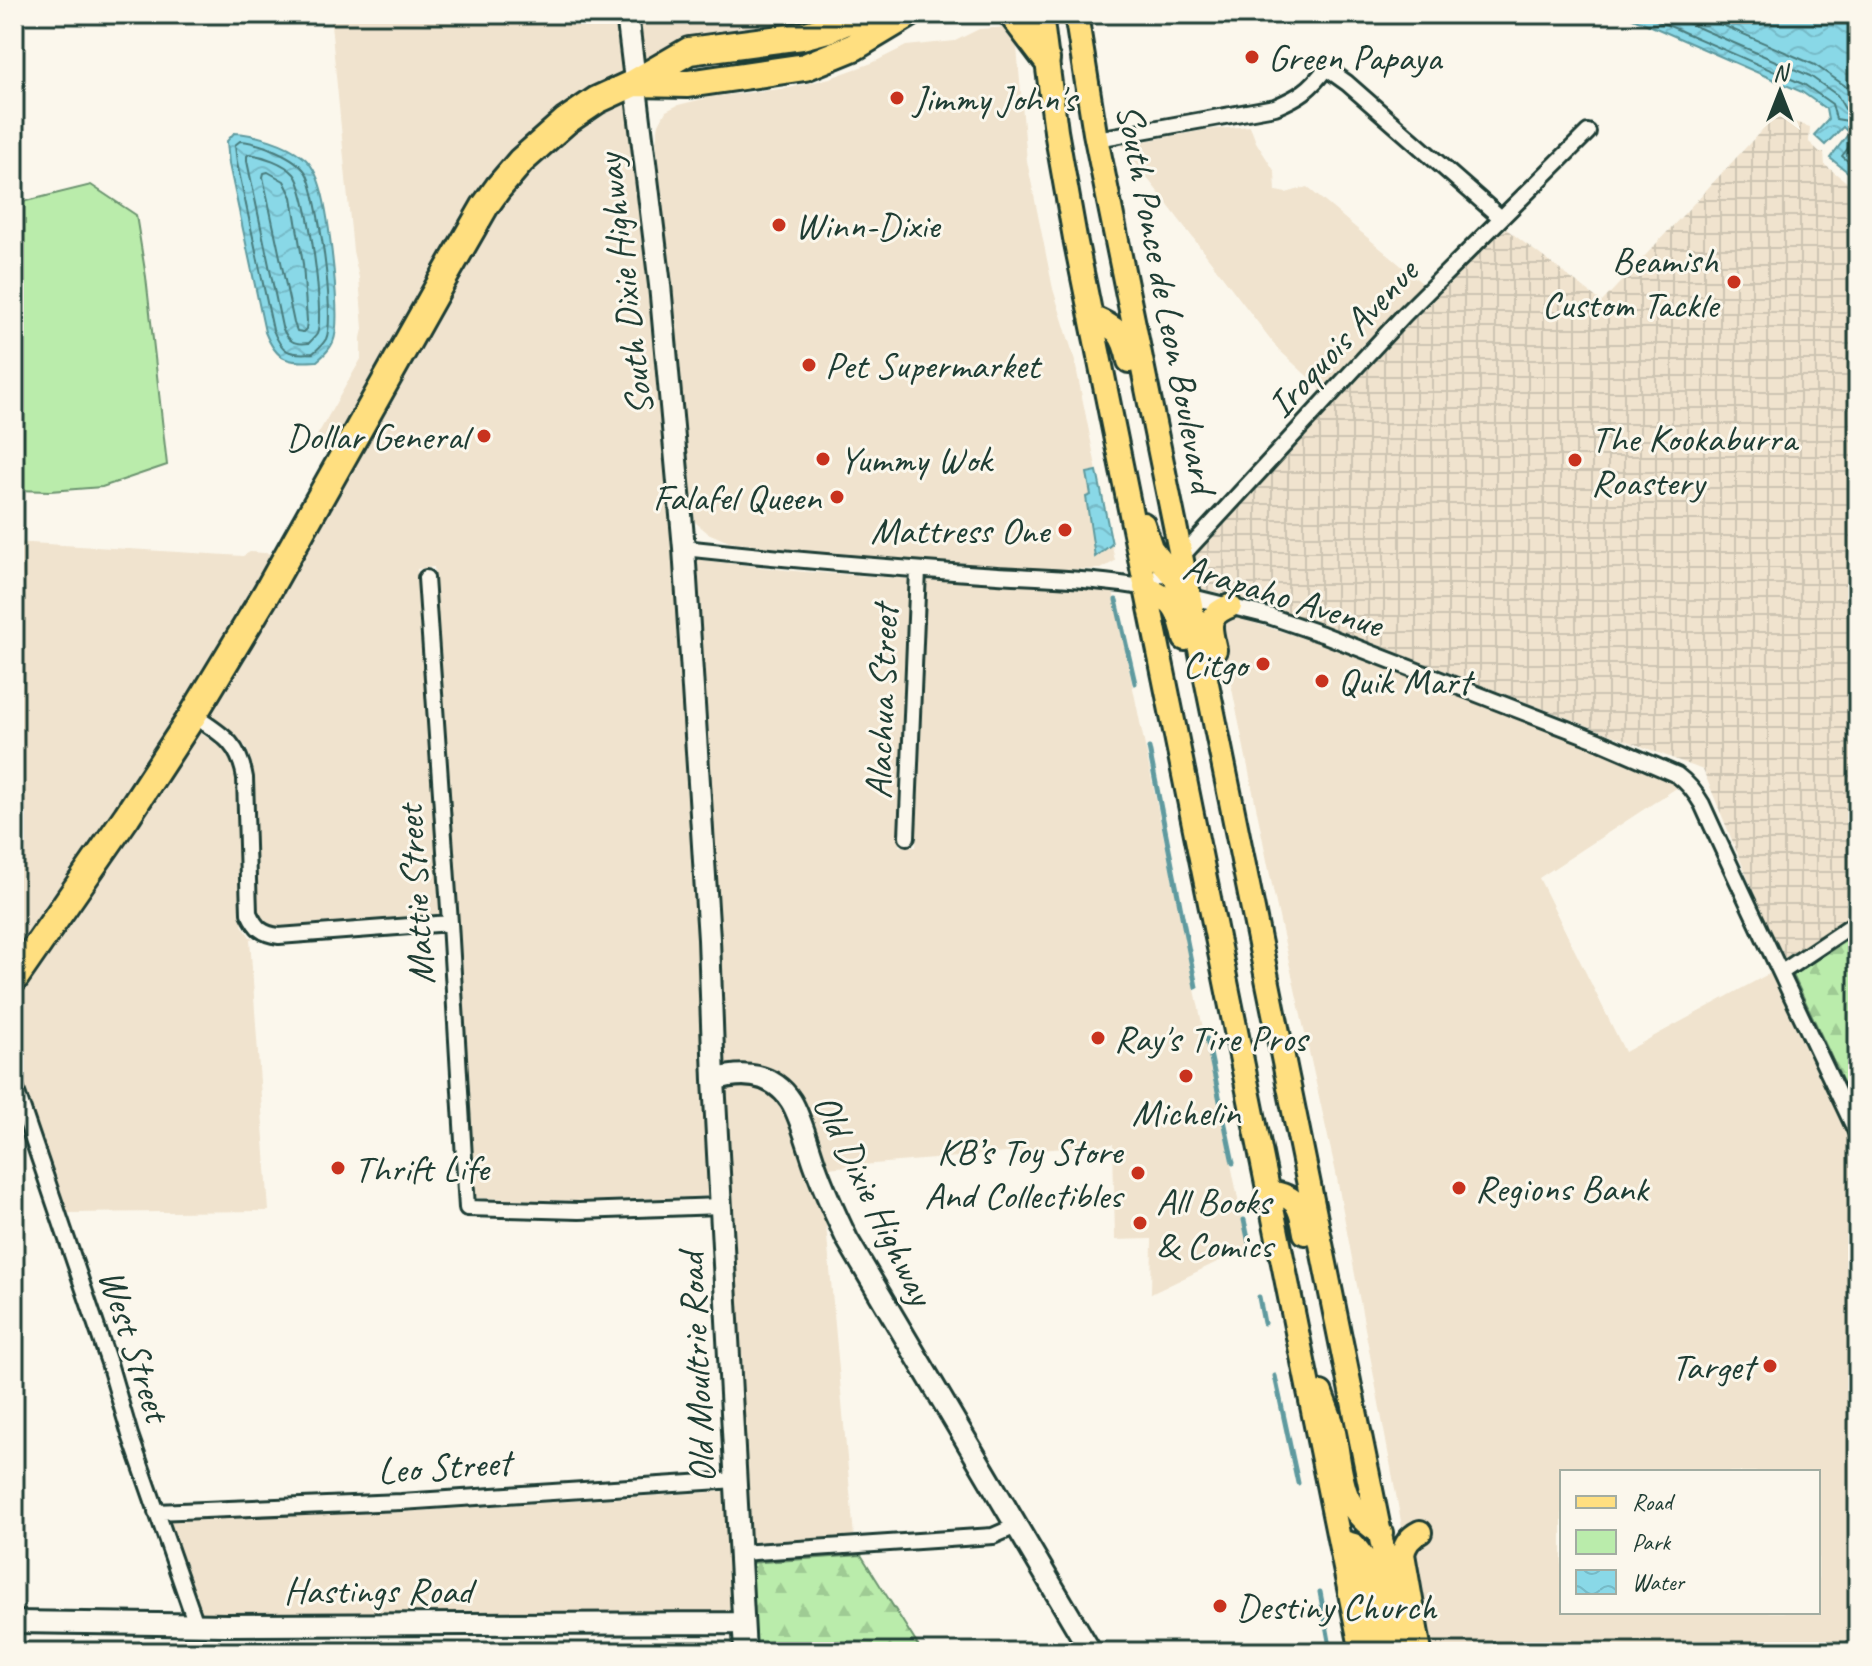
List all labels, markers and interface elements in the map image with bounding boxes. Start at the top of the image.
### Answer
place label: Green Papaya [1268,34,1444,81]
marker: Green Papaya [1243,48,1261,66]
north arrow [1740,52,1820,132]
text: N [1773,59,1790,87]
place label: Jimmy John's [911,75,1080,122]
marker: Jimmy John's [888,89,906,107]
street label: South Ponce de Leon Boulevard [1106,100,1228,502]
street label: South Dixie Highway [585,149,664,418]
place label: Winn-Dixie [795,202,942,249]
marker: Winn-Dixie [770,216,788,234]
place label: Beamish Custom Tackle [1542,237,1721,328]
street label: Iroquois Avenue [1257,247,1430,428]
marker: Beamish Custom Tackle [1725,273,1743,291]
place label: Pet Supermarket [825,342,1043,389]
marker: Pet Supermarket [800,356,818,374]
place label: Dollar General [286,413,475,460]
place label: The Kookaburra Roastery [1591,415,1800,506]
marker: Dollar General [475,427,493,445]
place label: Yummy Wok [839,436,994,483]
marker: Yummy Wok [814,450,832,468]
marker: The Kookaburra Roastery [1566,451,1584,469]
place label: Falafel Queen [653,474,823,521]
marker: Falafel Queen [828,488,846,506]
place label: Mattress One [870,507,1052,554]
marker: Mattress One [1056,521,1074,539]
street label: Arapaho Avenue [1178,543,1391,649]
street label: Alachua Street [855,599,909,800]
place label: Citgo [1182,641,1251,688]
marker: Citgo [1254,655,1272,673]
place label: Quik Mart [1338,658,1476,705]
marker: Quik Mart [1313,672,1331,690]
street label: Mattie Street [386,800,445,986]
place label: Ray's Tire Pros [1114,1015,1311,1062]
marker: Ray's Tire Pros [1089,1029,1107,1047]
marker: Michelin [1177,1067,1195,1085]
street label: Old Dixie Highway [802,1086,946,1315]
place label: Michelin [1132,1089,1242,1136]
place label: KB’s Toy Store And Collectibles [924,1128,1125,1219]
place label: Thrift Life [354,1145,491,1192]
marker: Thrift Life [329,1159,347,1177]
marker: KB’s Toy Store And Collectibles [1129,1164,1147,1182]
place label: Regions Bank [1475,1165,1650,1212]
place label: All Books & Comics [1156,1178,1276,1269]
marker: Regions Bank [1450,1179,1468,1197]
marker: All Books & Comics [1131,1214,1149,1232]
street label: Old Moultrie Road [667,1246,726,1484]
street label: West Street [88,1263,182,1430]
place label: Target [1671,1343,1759,1390]
marker: Target [1761,1357,1779,1375]
street label: Leo Street [376,1438,517,1495]
legend [1560,1470,1820,1614]
text: Road [1632,1487,1676,1517]
text: Park [1632,1527,1672,1557]
street label: Hastings Road [284,1567,477,1614]
text: Water [1632,1567,1687,1597]
place label: Destiny Church [1236,1583,1438,1630]
marker: Destiny Church [1211,1597,1229,1615]

